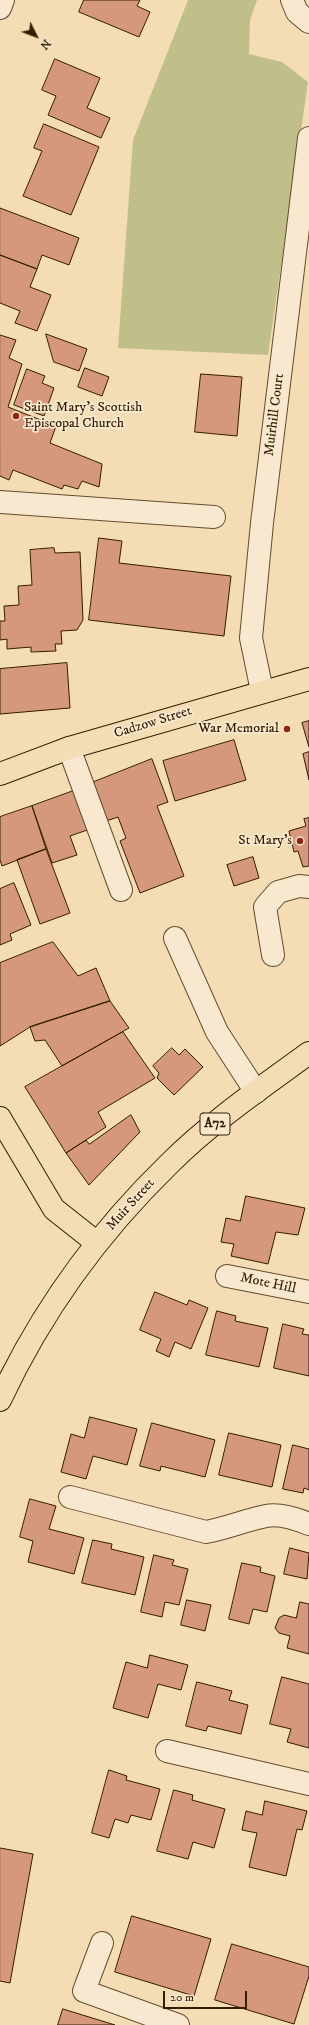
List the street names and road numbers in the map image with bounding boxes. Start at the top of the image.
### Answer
street label: Muirhill Court [262,373,288,457]
street label: Cadzow Street [112,703,194,743]
road number: A72 [200,1113,230,1135]
street label: Muir Street [103,1175,159,1235]
street label: Mote Hill [239,1270,297,1298]

